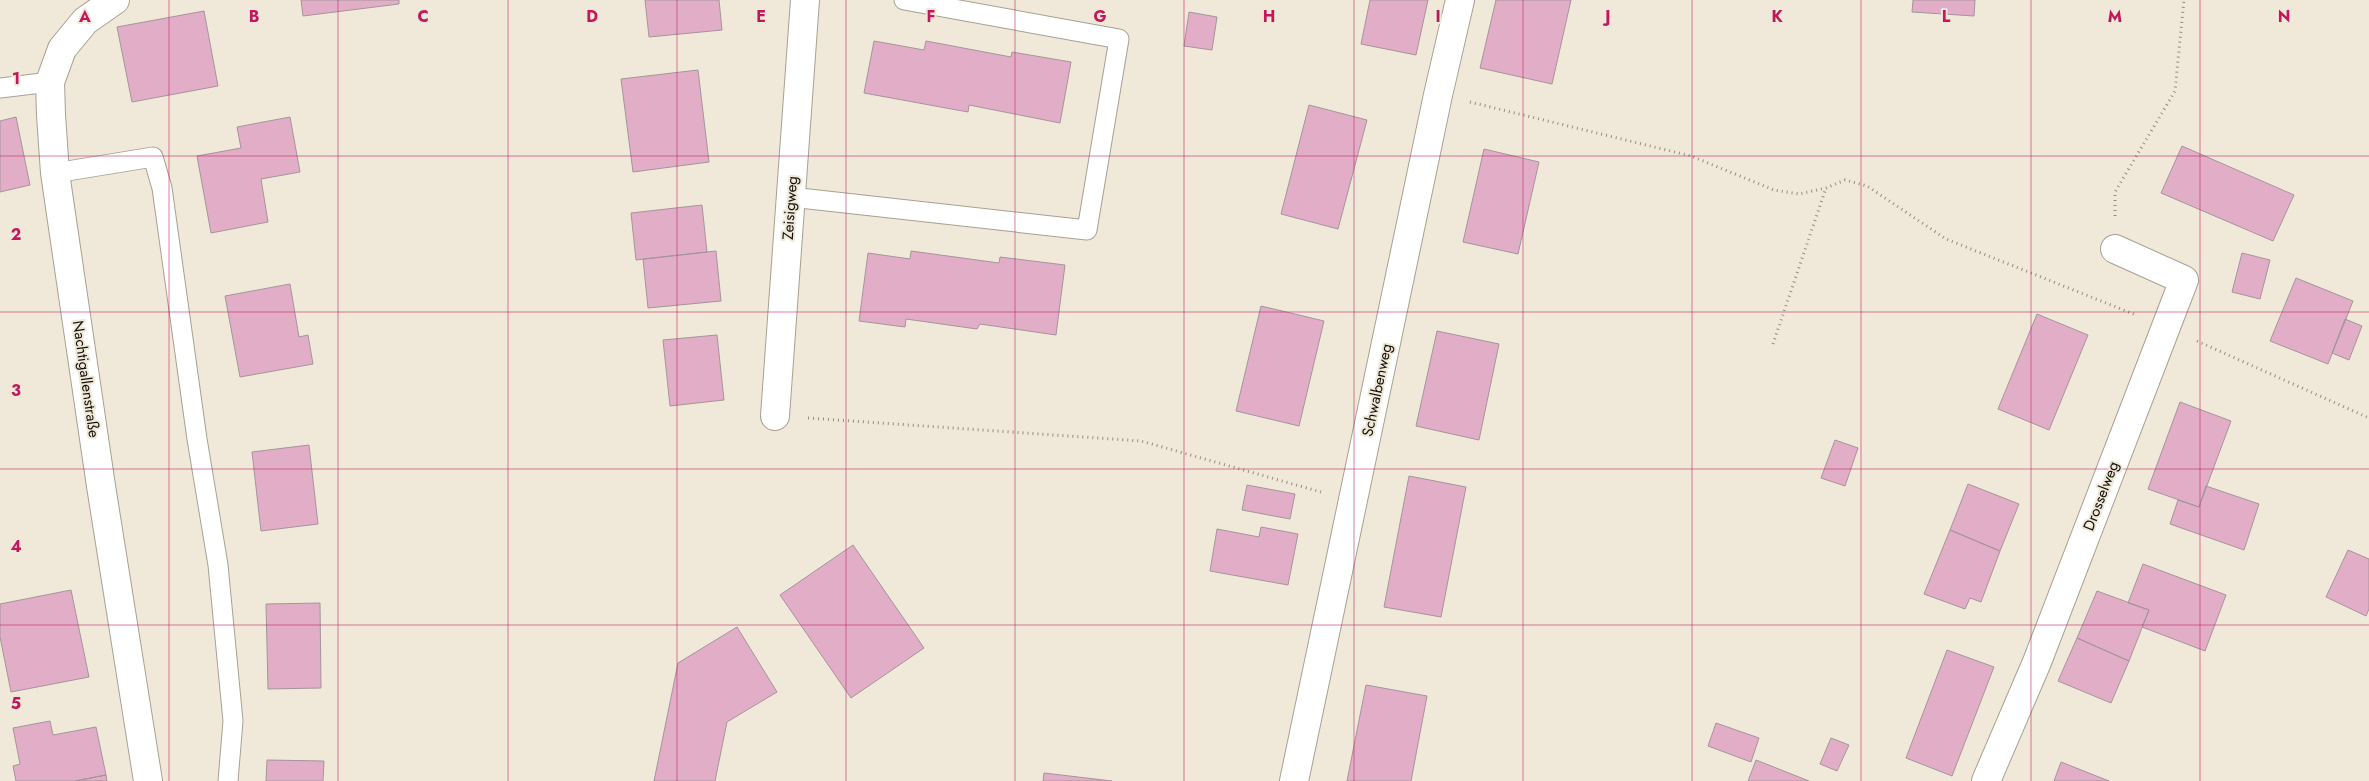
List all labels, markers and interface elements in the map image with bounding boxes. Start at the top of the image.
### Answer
text: A [78,5,91,28]
text: B [249,5,259,28]
text: C [417,5,429,28]
text: D [586,5,598,28]
text: E [756,5,766,28]
text: F [927,5,935,28]
text: G [1093,5,1107,28]
text: H [1263,5,1275,28]
text: I [1435,5,1441,28]
text: J [1602,5,1611,28]
text: K [1771,5,1783,28]
text: L [1942,5,1951,28]
text: M [2108,5,2122,28]
text: N [2278,5,2290,28]
text: 1 [12,67,20,90]
street label: Zeisigweg [777,175,803,241]
text: 2 [11,223,21,246]
street label: Nachtigallenstraße [67,319,105,439]
street label: Schwalbenweg [1356,342,1398,438]
text: 3 [11,379,21,402]
street label: Drosselweg [2078,458,2124,534]
text: 4 [10,535,22,558]
text: 5 [11,692,21,715]

